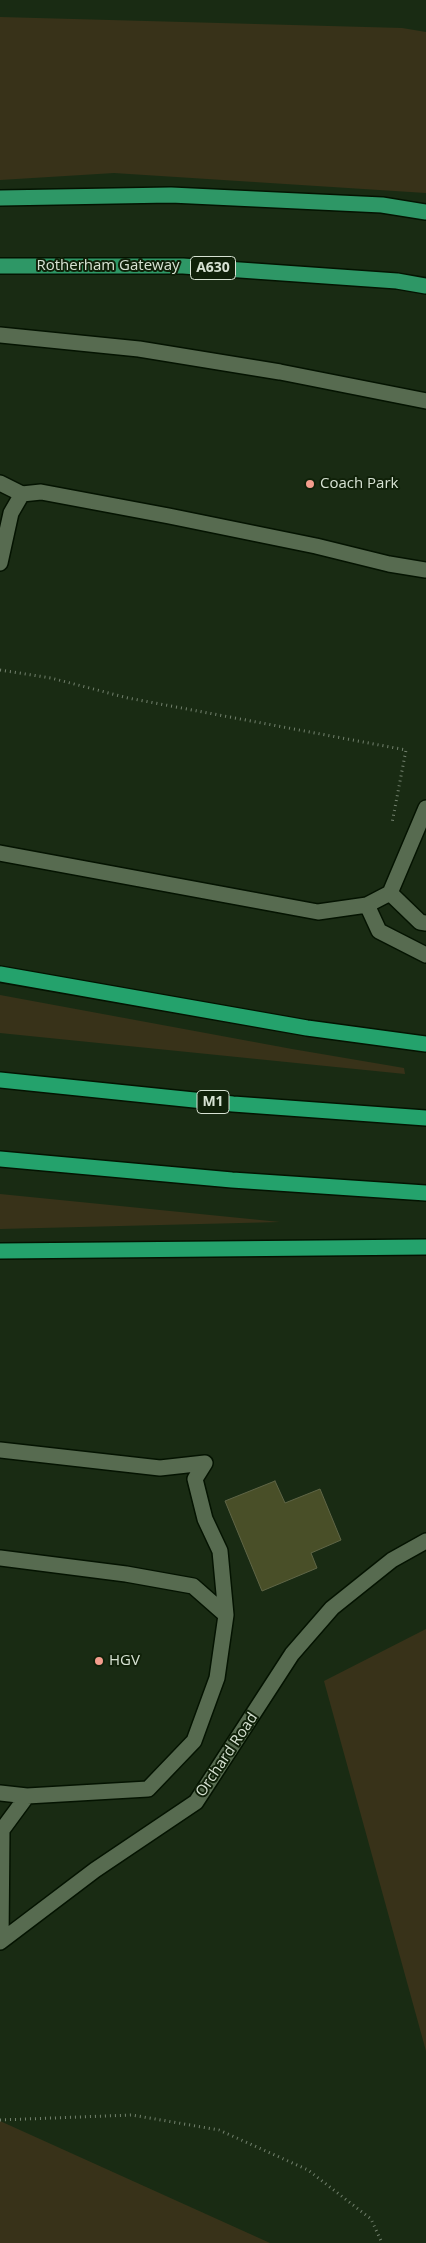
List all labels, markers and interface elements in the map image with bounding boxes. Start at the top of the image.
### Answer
road number: A630 [190,256,236,280]
street label: Rotherham Gateway [36,257,180,275]
place label: Coach Park [320,475,398,493]
marker: Coach Park [304,478,316,490]
road number: M1 [197,1090,229,1114]
place label: HGV [109,1652,140,1670]
marker: HGV [93,1655,105,1667]
street label: Orchard Road [192,1710,262,1800]

